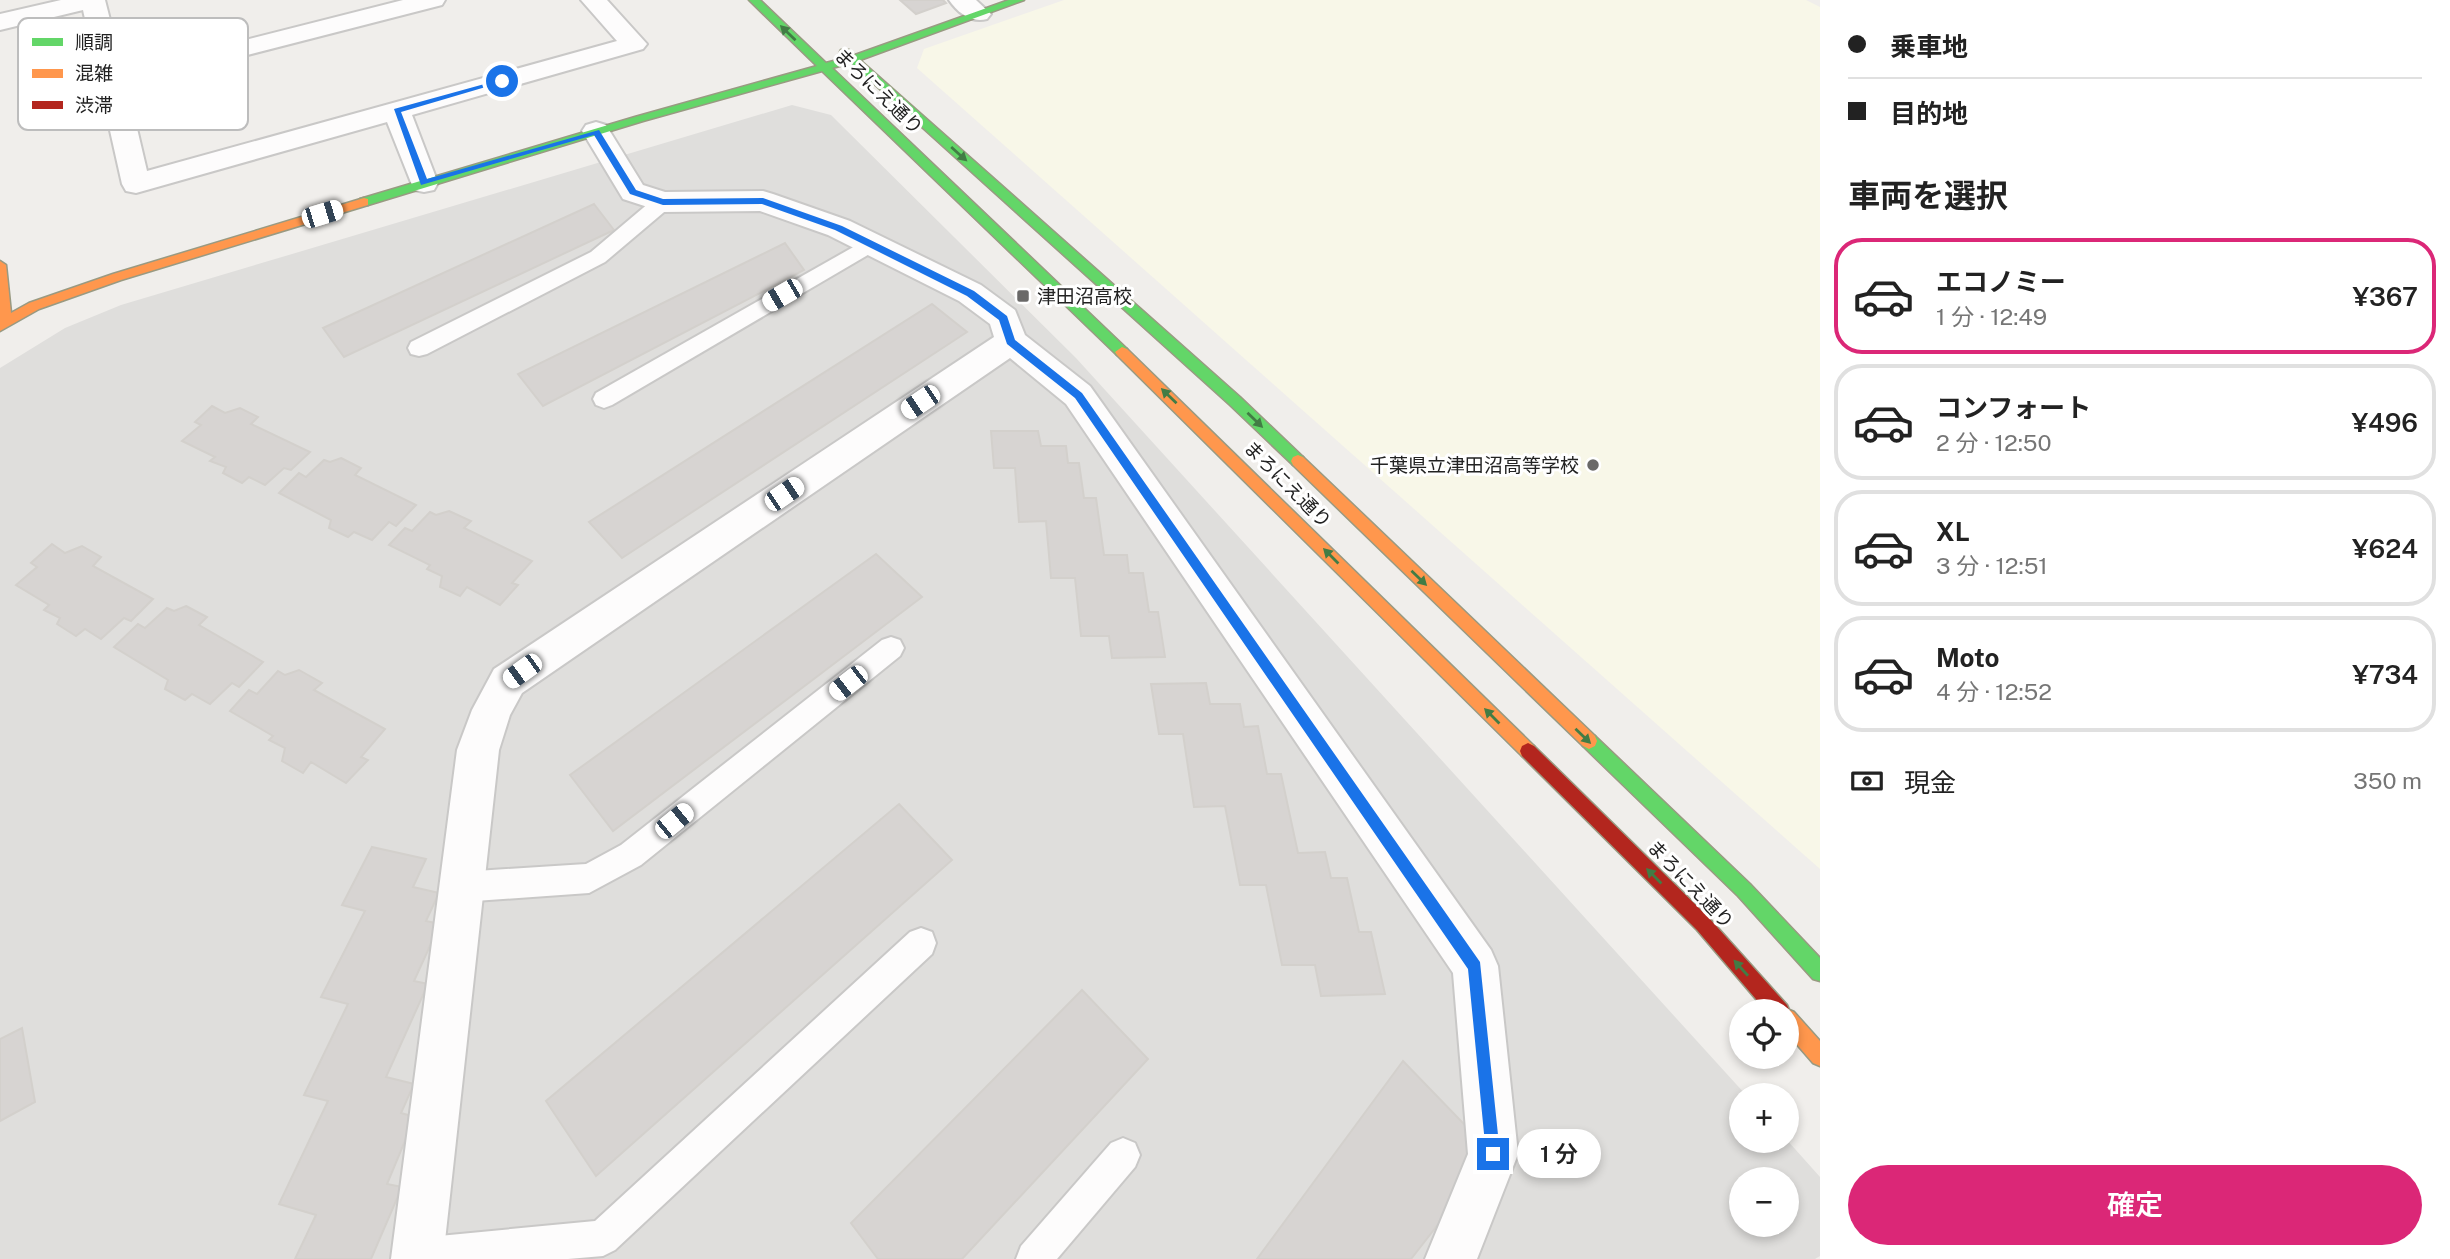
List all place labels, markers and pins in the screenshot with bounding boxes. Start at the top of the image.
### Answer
place label: 津田沼高校 [1037,285,1132,307]
marker: 津田沼高校 [1015,288,1031,304]
place label: 千葉県立津田沼高等学校 [1370,454,1579,476]
marker: 千葉県立津田沼高等学校 [1585,457,1601,473]

